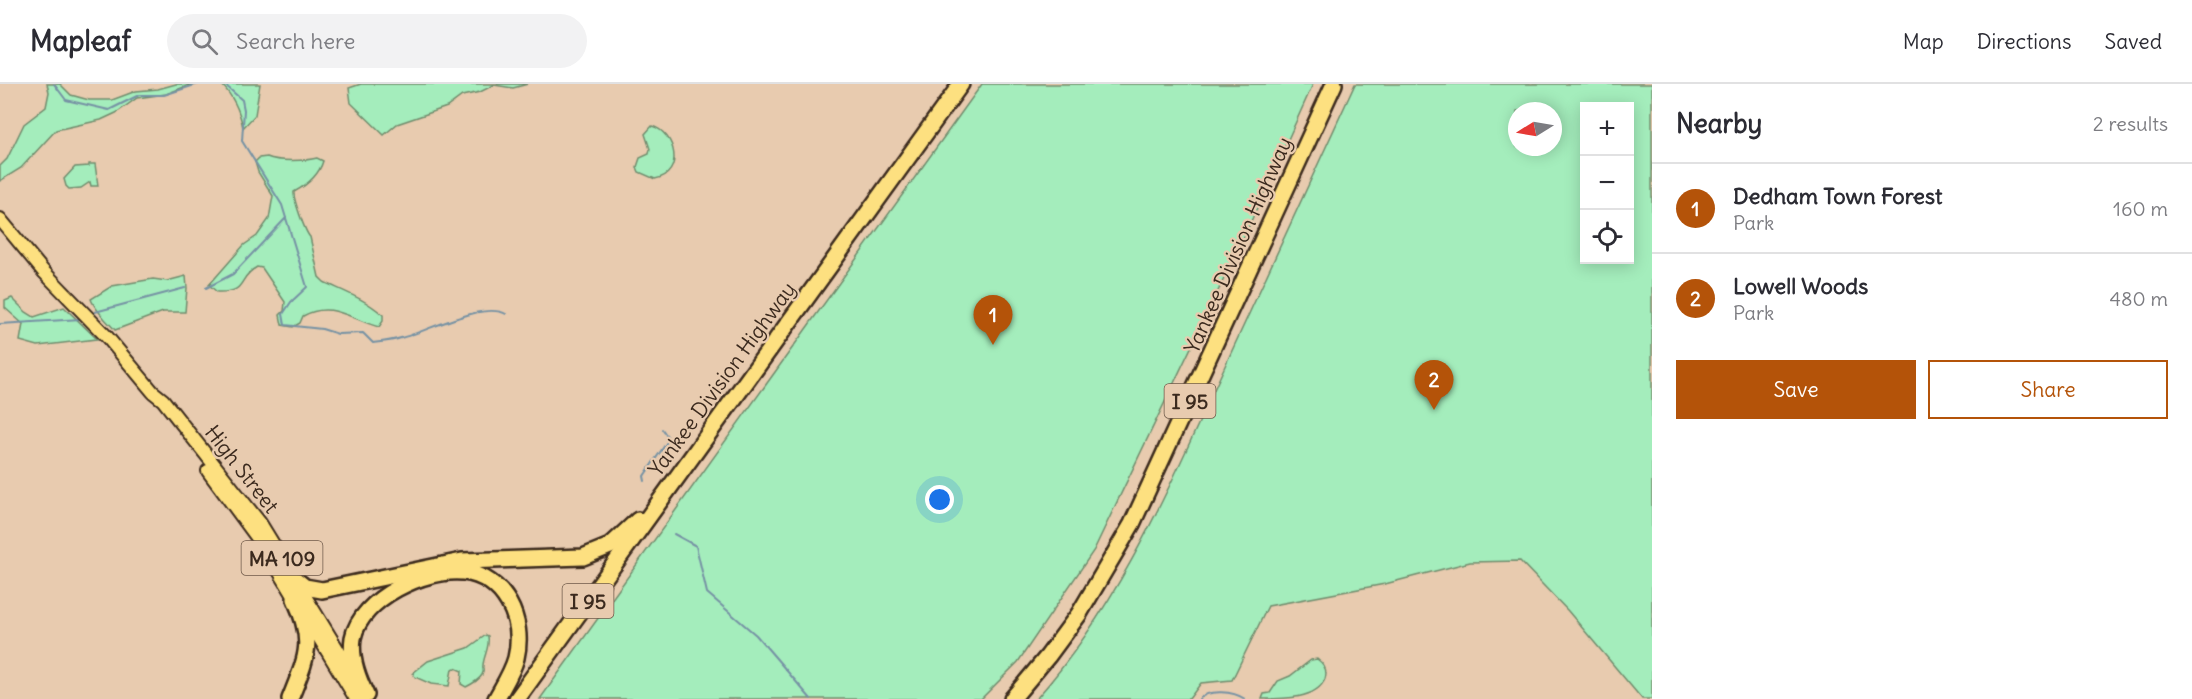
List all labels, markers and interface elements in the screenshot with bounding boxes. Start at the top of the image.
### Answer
search box [167,14,587,68]
text: Mapleaf [30,23,131,59]
icon: search [188,25,221,58]
text: Search here [236,27,355,55]
text: Map [1903,28,1944,55]
text: Directions [1977,28,2071,55]
text: Saved [2104,28,2162,55]
north arrow [1508,102,1562,156]
map controls [1580,102,1634,264]
button: + [1580,102,1634,156]
text: Nearby [1676,107,1762,140]
text: 2 results [2093,111,2168,136]
street label: Yankee Division Highway [1178,133,1298,357]
button: − [1580,156,1634,210]
text: Dedham Town Forest [1733,182,1942,210]
text: 1 [1692,196,1699,221]
text: 160 m [2113,196,2168,221]
button: locate [1580,210,1634,264]
text: Park [1733,210,1774,235]
text: Lowell Woods [1733,272,1868,300]
street label: Yankee Division Highway [642,276,802,482]
text: 2 [1690,286,1701,311]
text: 480 m [2109,286,2168,311]
pin: 1 [974,296,1012,345]
text: Park [1733,300,1774,325]
pin: 2 [1414,360,1454,410]
button: Save [1676,360,1916,419]
button: Share [1928,360,2168,419]
road number: I 95 [1164,384,1216,418]
street label: High Street [199,419,285,519]
your location [925,485,954,514]
road number: MA 109 [242,541,322,575]
road number: I 95 [562,584,614,618]

